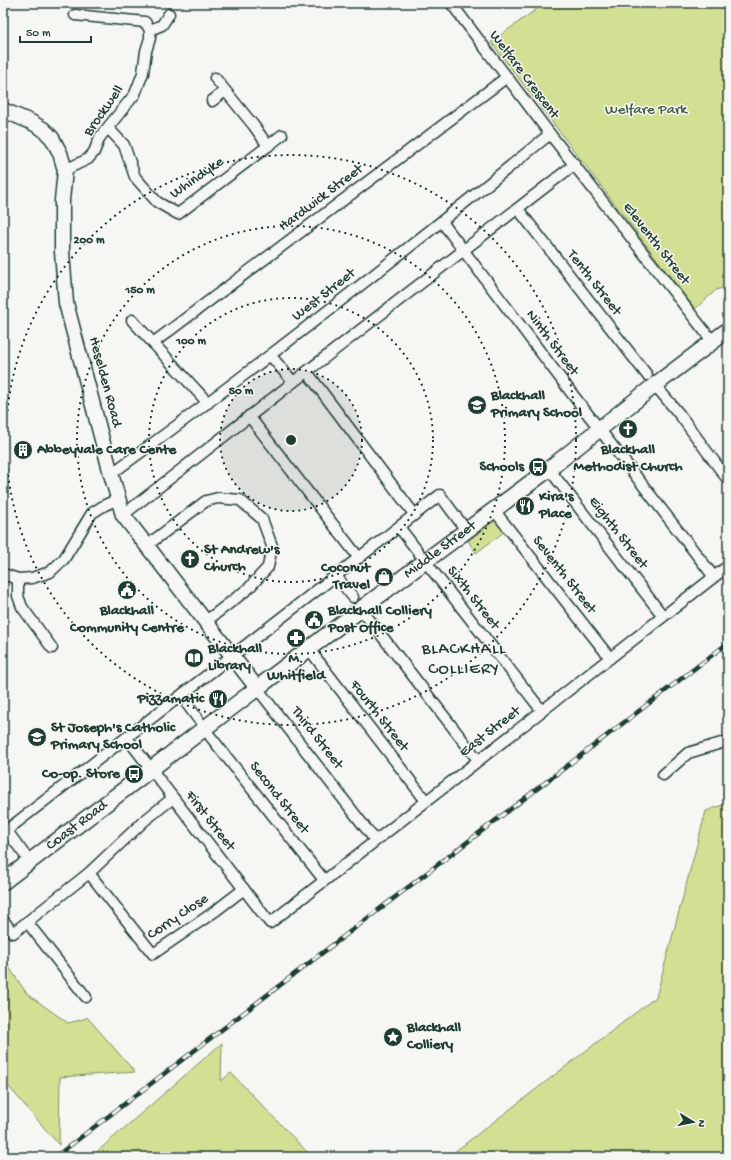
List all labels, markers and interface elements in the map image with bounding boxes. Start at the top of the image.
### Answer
scale bar [20,18,91,44]
text: 50 m [26,27,51,41]
street label: Welfare Crescent [485,27,564,124]
street label: Brockwell [79,82,128,141]
park label: Welfare Park [605,101,688,119]
street label: Whindyke [167,153,228,203]
street label: Hardwick Street [275,159,368,236]
street label: Eleventh Street [618,199,695,290]
text: 200 m [74,234,105,248]
street label: Tenth Street [562,246,626,321]
street label: West Street [289,263,361,325]
text: 150 m [124,284,155,298]
street label: Ninth Street [521,306,584,381]
street label: Heselden Road [84,335,126,430]
text: 100 m [175,335,206,349]
text: 50 m [229,385,254,399]
place label: Blackhall Primary School [490,387,583,422]
school or university icon: Blackhall Primary School [466,394,488,416]
church icon: Blackhall Methodist Church [617,418,639,440]
centre of rings [284,433,298,447]
building icon: Abbeyvale Care Cente [12,439,34,461]
place label: Abbeyvale Care Cente [36,441,178,459]
place label: Blackhall Methodist Church [573,441,683,476]
bus stop icon: Schools [527,456,549,478]
place label: Schools [479,458,525,476]
place label: Kira's Place [538,488,575,523]
street label: Eighth Street [584,493,653,574]
restaurant icon: Kira's Place [514,495,536,517]
street label: Middle Street [400,516,482,583]
street label: Seventh Street [528,532,601,619]
place label: St Andrew's Church [203,541,281,576]
church icon: St Andrew's Church [179,548,201,570]
place label: Coconut Travel [320,559,372,594]
street label: Sixth Street [443,563,505,635]
shop icon: Coconut Travel [373,566,395,588]
public building icon: Blackhall Community Centre [116,579,138,601]
place label: Blackhall Community Centre [69,602,185,637]
place label: Blackhall Colliery Post Office [327,602,432,637]
public building icon: Blackhall Colliery Post Office [303,609,325,631]
pharmacy icon: M. Whitfield [285,627,307,649]
place label: Blackhall Library [207,640,263,675]
district label: BLACKHALL COLLIERY [421,640,506,680]
library icon: Blackhall Library [183,647,205,669]
place label: M. Whitfield [266,650,327,685]
street label: Fourth Street [345,676,414,757]
restaurant icon: Pizzamatic [207,688,229,710]
place label: Pizzamatic [136,690,205,708]
street label: East Street [456,701,526,762]
street label: Third Street [286,702,348,774]
place label: St Joseph's Catholic Primary School [50,719,176,754]
school or university icon: St Joseph's Catholic Primary School [26,726,48,748]
street label: Second Street [245,758,314,839]
bus stop icon: Co-op. Store [123,763,145,785]
place label: Co-op. Store [41,765,121,783]
street label: First Street [180,787,240,856]
street label: Coast Road [43,796,112,855]
street label: Corry Close [144,890,212,944]
place label: Blackhall Colliery [406,1019,462,1054]
place icon: Blackhall Colliery [382,1026,404,1048]
north arrow [673,1102,713,1142]
text: N [694,1119,707,1128]

